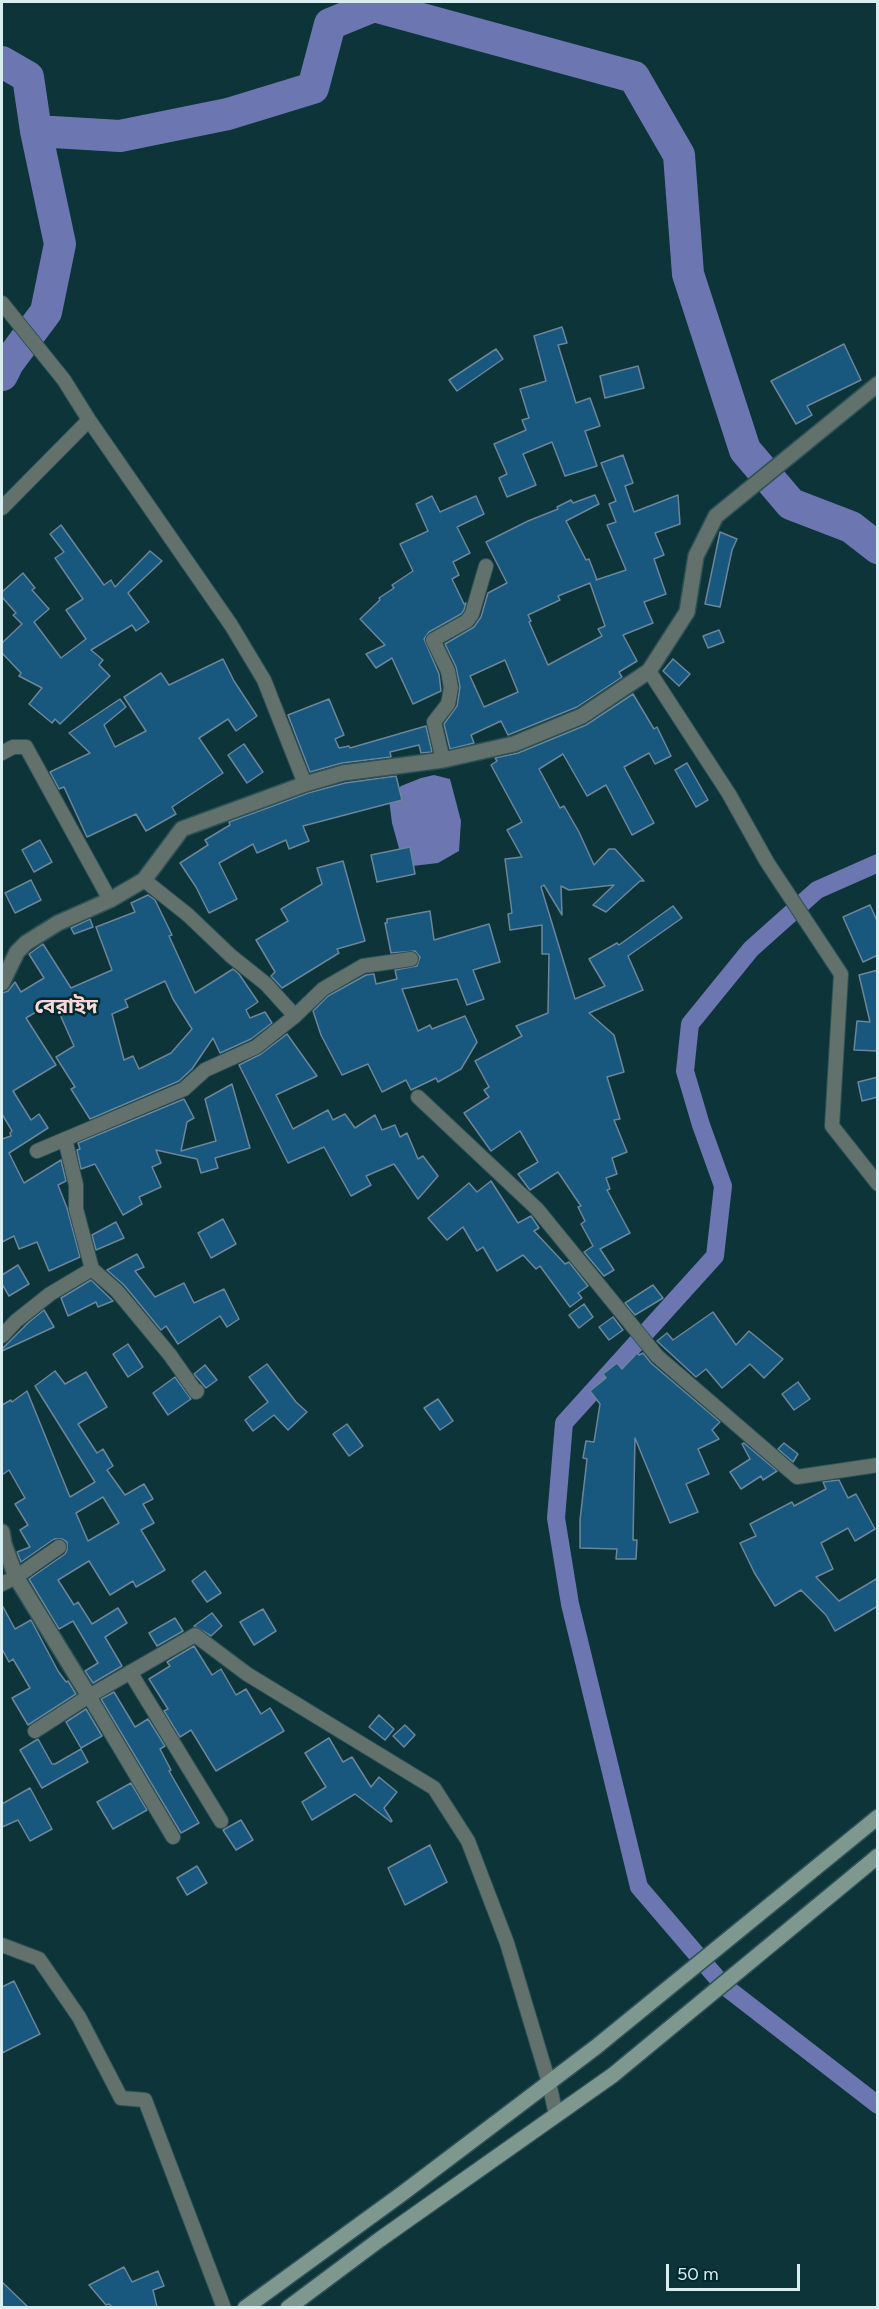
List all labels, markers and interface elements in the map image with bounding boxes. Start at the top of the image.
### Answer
district label: বেরাইদ [34,994,98,1020]
scale bar [669,2252,802,2290]
text: 50 m [677,2263,719,2285]

